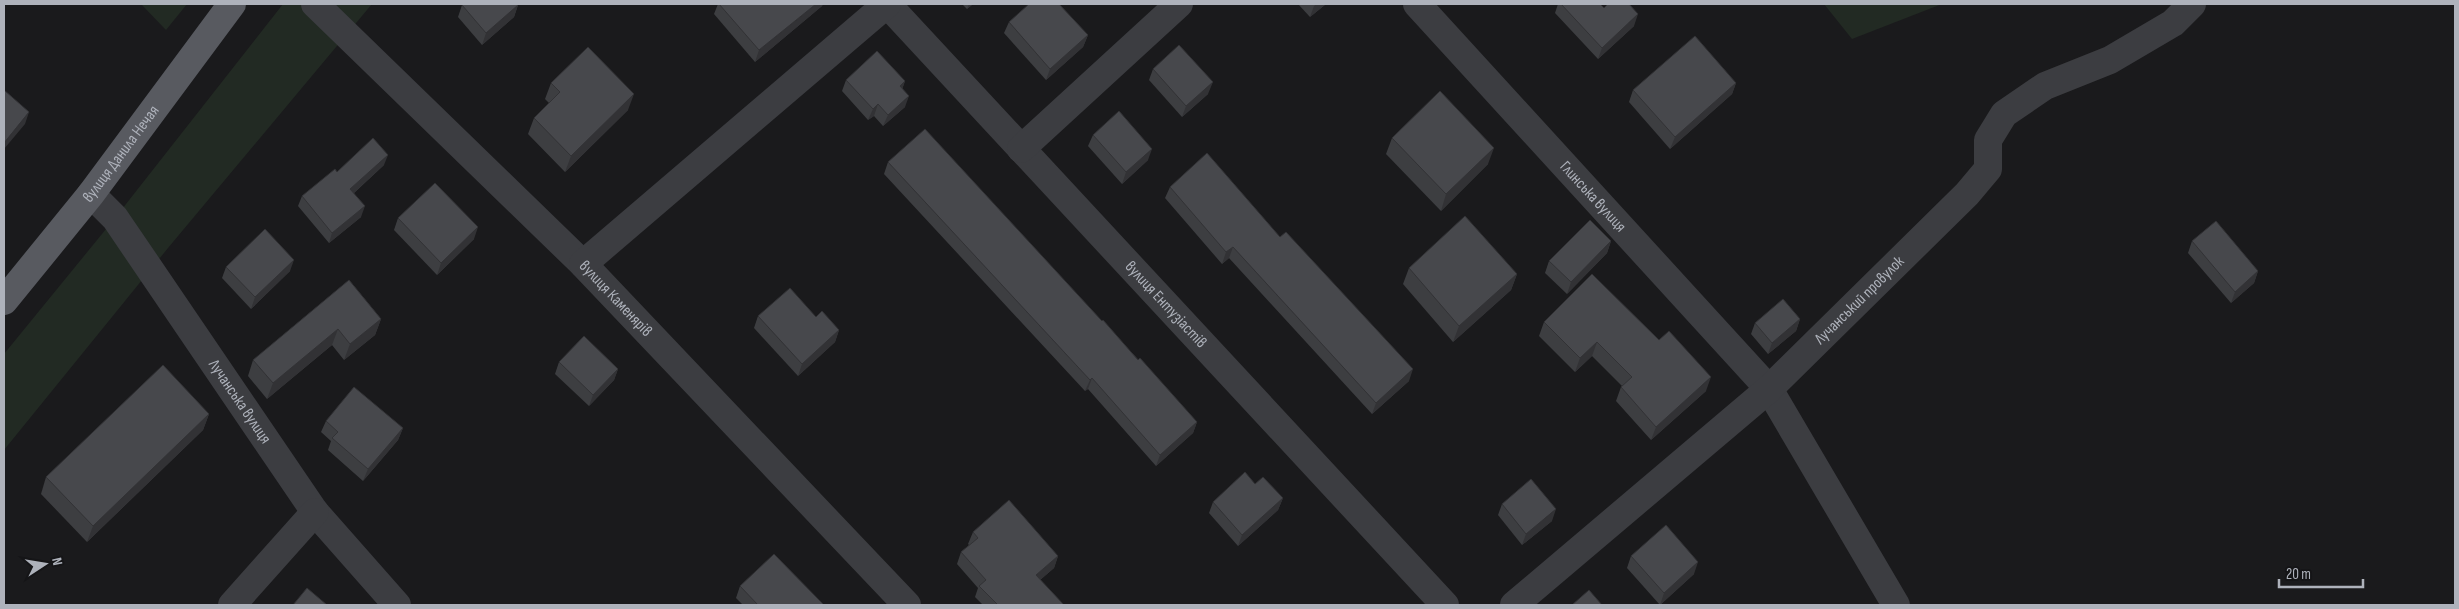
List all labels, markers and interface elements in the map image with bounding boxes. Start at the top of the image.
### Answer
street label: вулиця Данила Нечая [79,102,163,206]
street label: Глинська вулиця [1556,157,1630,236]
street label: Лучанський провулок [1810,251,1909,349]
street label: вулиця Каменярів [575,257,656,340]
street label: вулиця Ентузіастів [1121,257,1211,352]
street label: Лучанська вулиця [204,355,275,447]
north arrow [20,539,70,589]
text: N [48,556,66,567]
scale bar [2279,556,2363,588]
text: 20 m [2286,565,2311,584]

